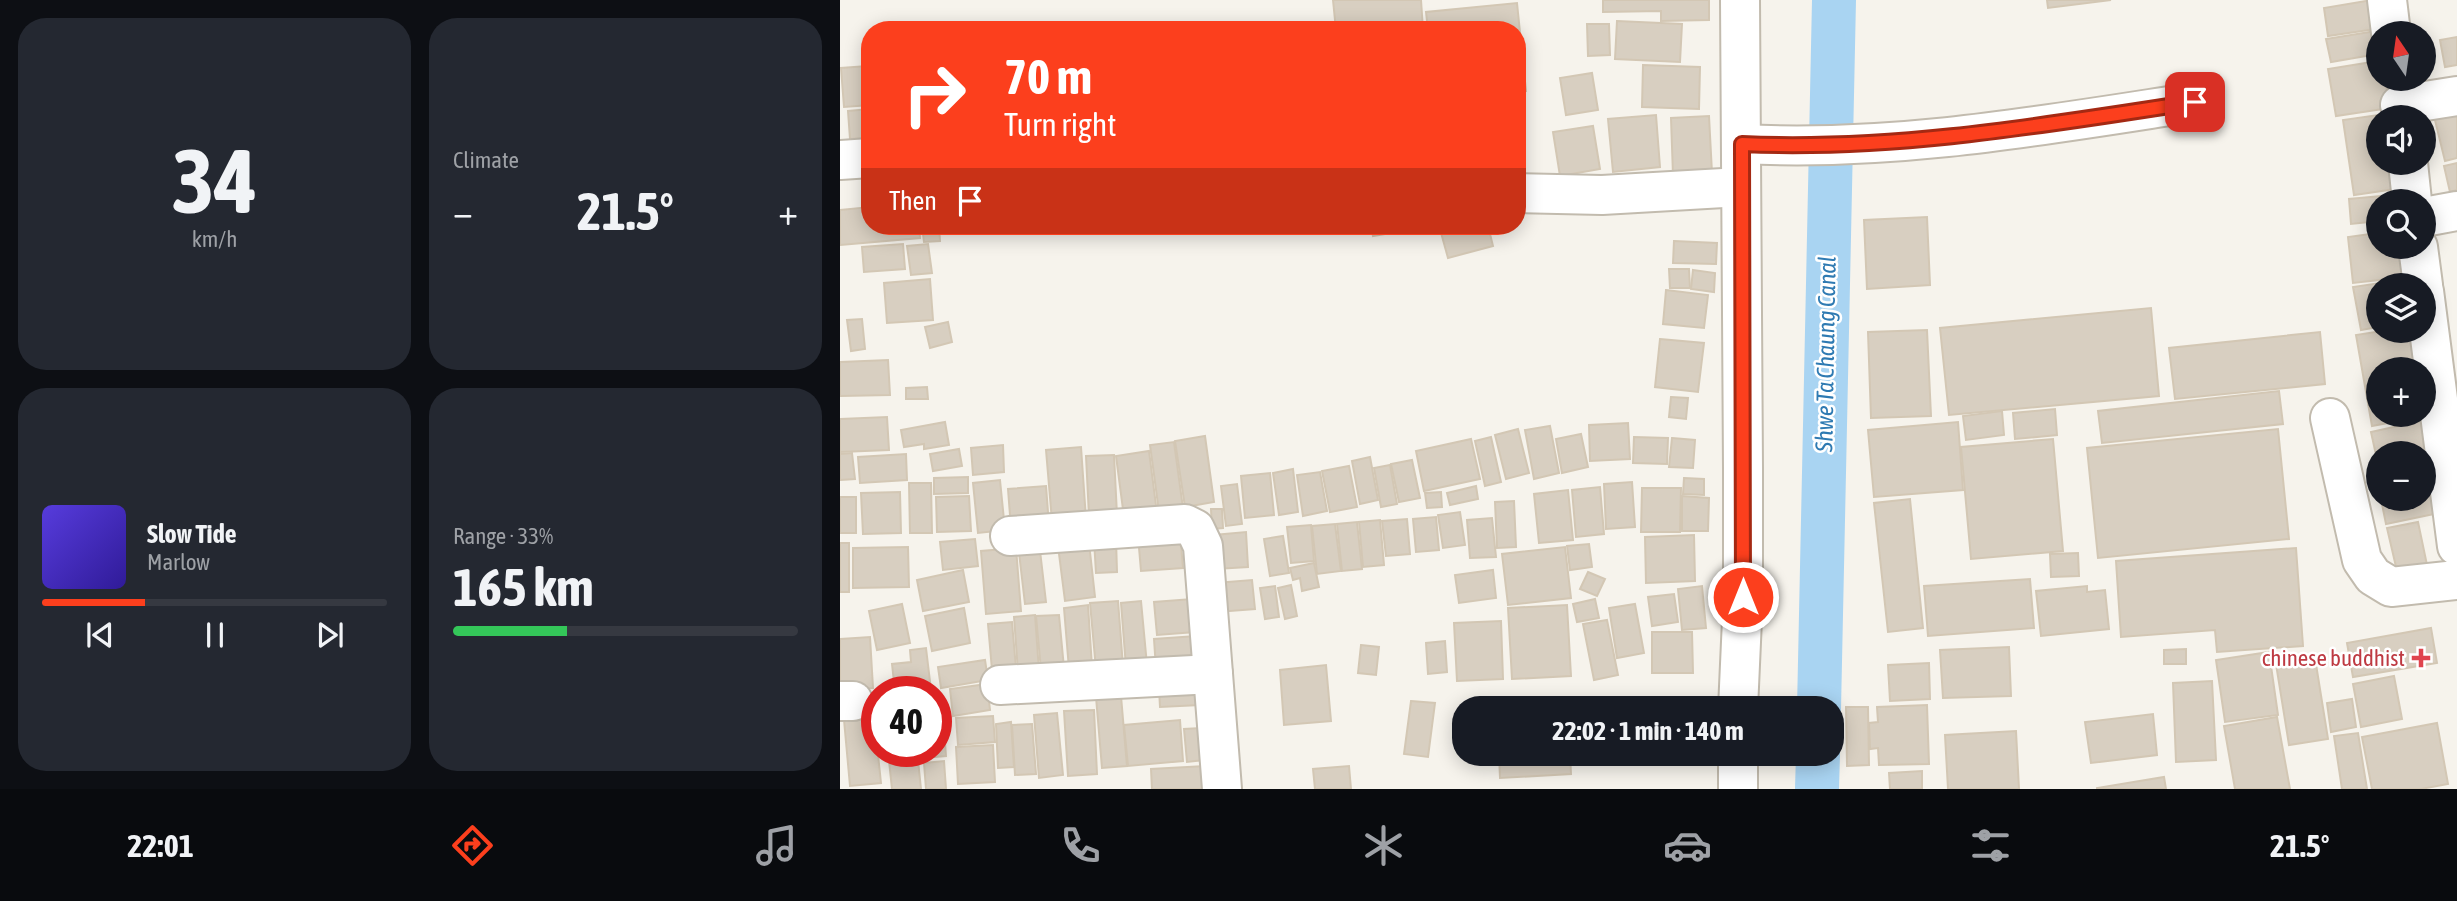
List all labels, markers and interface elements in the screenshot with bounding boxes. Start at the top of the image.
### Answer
north arrow [2366,21,2436,91]
map controls [2366,21,2436,511]
text: 70 m [1004,48,1092,104]
icon: right [889,49,980,140]
pin [2165,72,2225,132]
icon: arrive [2176,83,2214,121]
button: sound [2366,105,2436,175]
text: Turn right [1004,106,1117,143]
text: 34 [172,128,257,232]
text: Climate [453,147,519,173]
text: 21.5° [577,181,674,241]
icon: arrive [951,182,989,220]
text: Then [889,186,937,216]
button: search [2366,189,2436,259]
text: − [453,190,473,233]
text: + [778,190,798,233]
text: km/h [192,226,237,252]
water label: Shwe Ta Chaung Canal [1810,256,1841,453]
button: layers [2366,273,2436,343]
button: + [2366,357,2436,427]
button: − [2366,441,2436,511]
text: Slow Tide [147,519,237,549]
text: Range · 33% [453,523,553,549]
text: Marlow [147,549,210,575]
text: 165 km [453,557,594,617]
position arrow [1706,560,1780,634]
icon: previous [81,616,119,654]
icon: pause [196,616,234,654]
icon: next [311,616,349,654]
place label: chinese buddhist [2262,645,2405,671]
marker: chinese buddhist [2411,648,2431,668]
speed limit sign: 40 [861,676,952,767]
text: 22:02 · 1 min · 140 m [1552,716,1744,746]
icon: directions [448,821,497,870]
icon: music [752,821,801,870]
icon: phone [1056,821,1105,870]
icon: climate [1359,821,1408,870]
icon: car [1663,821,1712,870]
icon: filters [1966,821,2015,870]
text: 22:01 [127,827,194,864]
text: 21.5° [2270,827,2330,864]

